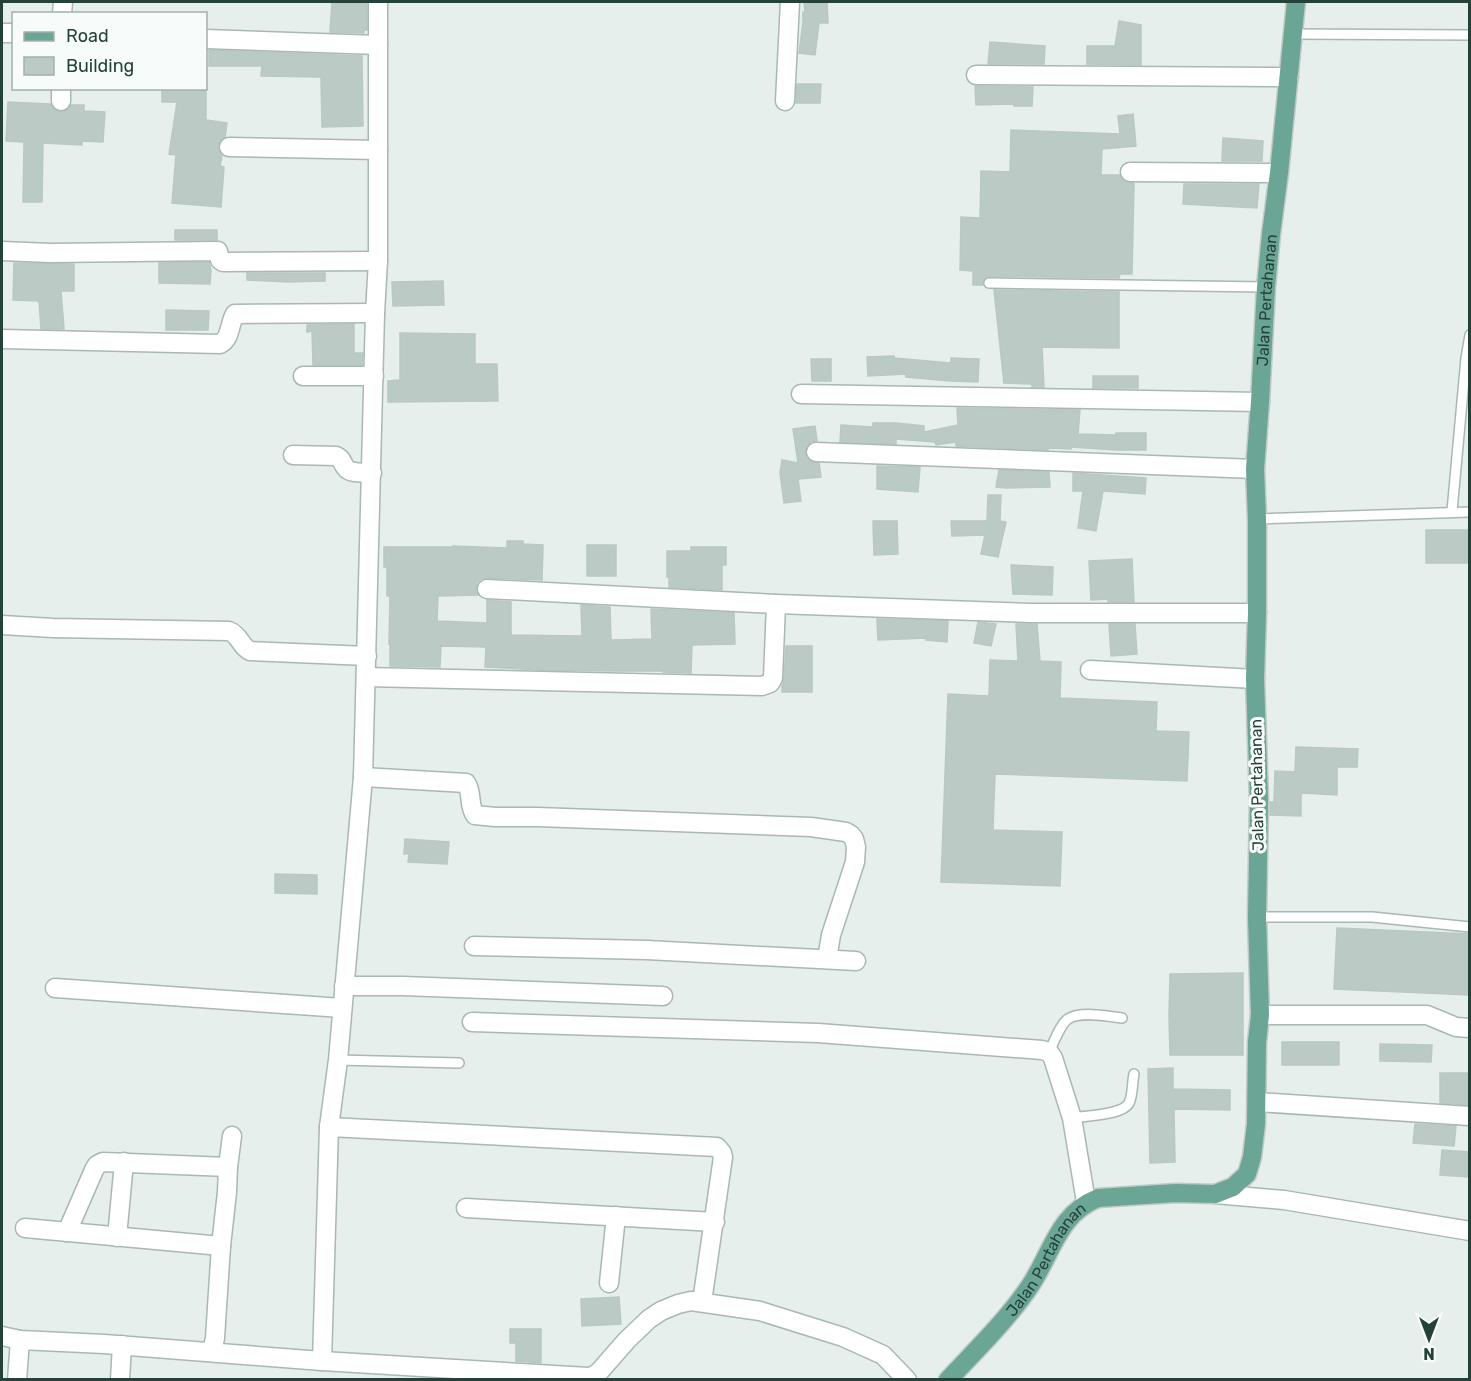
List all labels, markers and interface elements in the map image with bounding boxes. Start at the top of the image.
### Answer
legend [12,12,207,90]
text: Road [66,25,109,47]
text: Building [66,55,134,77]
street label: Jalan Pertahanan [1252,233,1280,367]
street label: Jalan Pertahanan [1246,719,1268,851]
street label: Jalan Pertahanan [1001,1198,1089,1320]
north arrow [1399,1309,1459,1369]
text: N [1423,1344,1435,1363]

